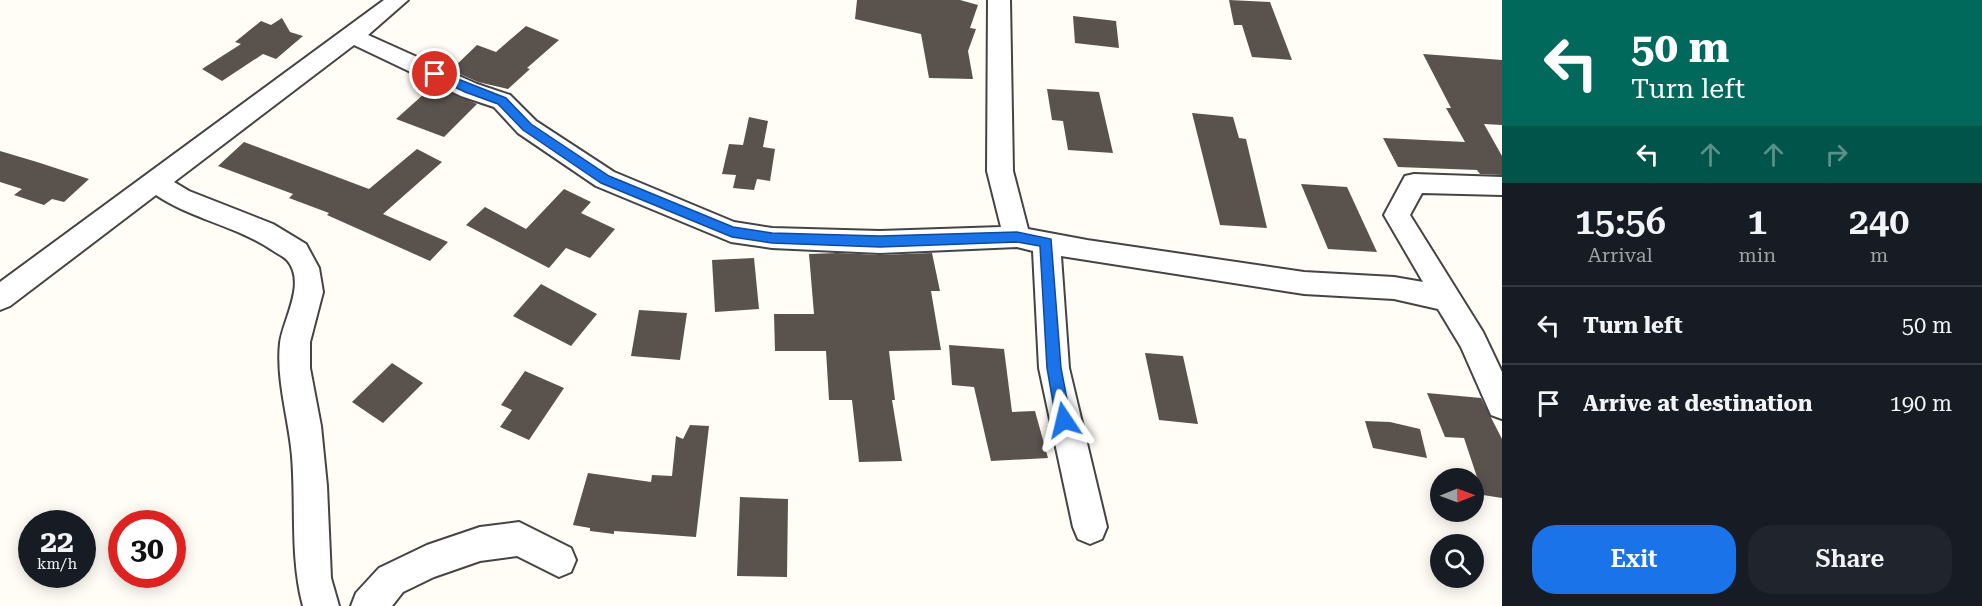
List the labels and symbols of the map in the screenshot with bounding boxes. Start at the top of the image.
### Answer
pin [409,48,460,99]
position arrow [1032,388,1096,452]
north arrow [1430,468,1484,522]
speed limit sign: 30 [108,510,186,588]

